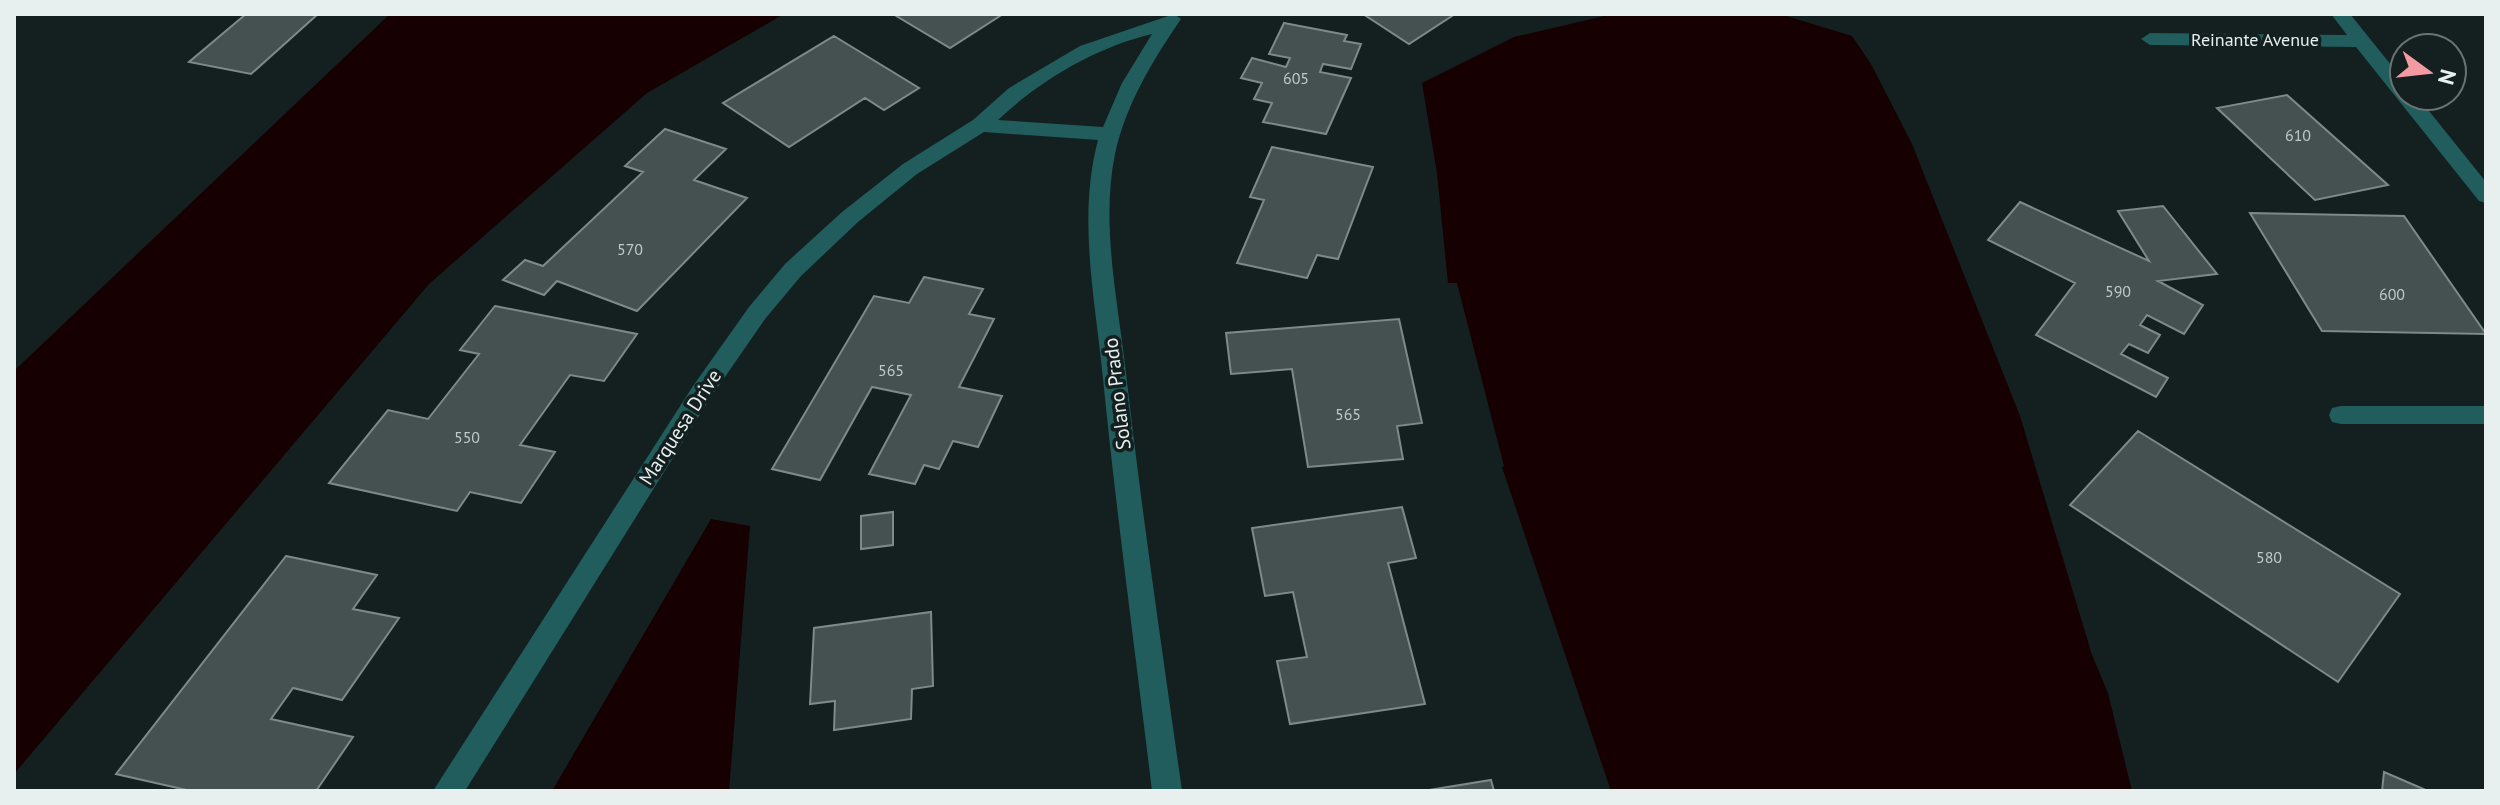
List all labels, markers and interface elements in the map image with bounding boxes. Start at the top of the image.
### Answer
street label: Reinante Avenue [2191,28,2319,51]
north arrow [2388,32,2468,112]
text: N [2432,67,2463,88]
house number: 605 [1283,68,1309,88]
house number: 610 [2285,125,2311,145]
house number: 570 [617,239,643,259]
house number: 590 [2105,281,2131,301]
house number: 600 [2379,284,2405,304]
street label: Solano Prado [1097,336,1137,452]
house number: 565 [878,360,904,380]
street label: Marquesa Drive [633,364,727,490]
house number: 565 [1335,404,1361,424]
house number: 550 [454,427,480,447]
house number: 580 [2256,547,2282,567]

